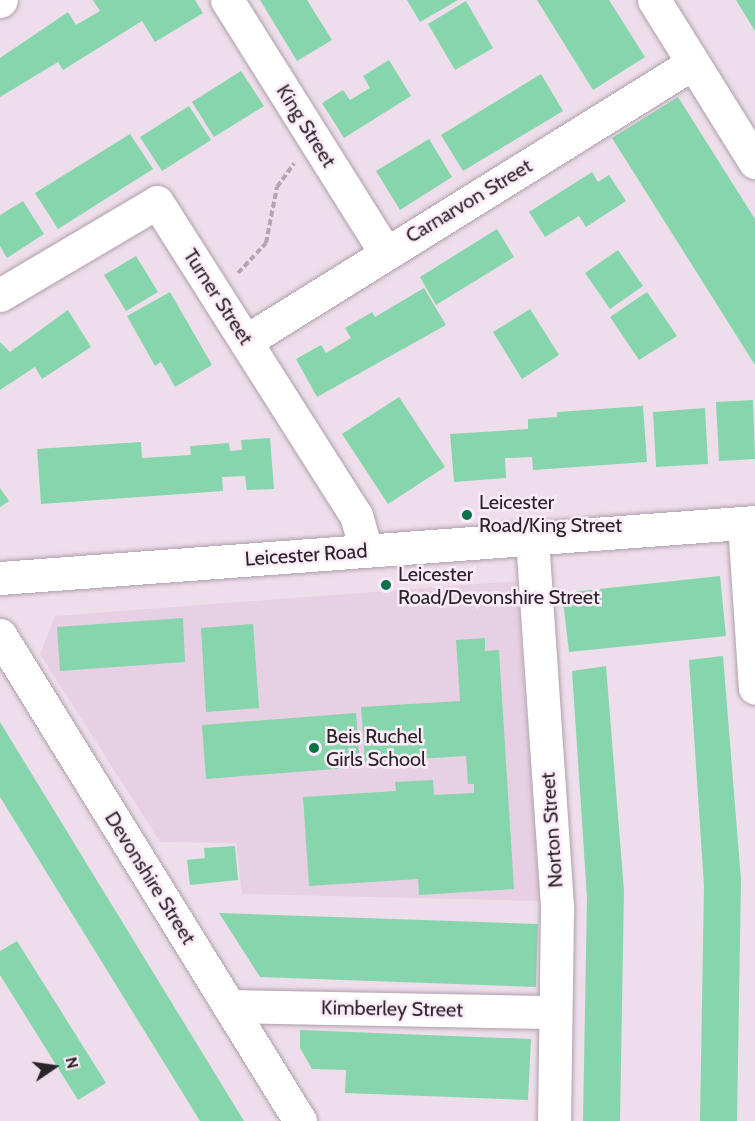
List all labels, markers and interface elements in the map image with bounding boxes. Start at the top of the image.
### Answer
street label: King Street [271,80,341,172]
street label: Carnarvon Street [401,154,537,248]
street label: Turner Street [178,245,258,349]
place label: Leicester Road/King Street [479,491,622,538]
marker: Leicester Road/King Street [460,508,474,522]
street label: Leicester Road [244,539,368,571]
place label: Leicester Road/Devonshire Street [398,562,600,609]
marker: Leicester Road/Devonshire Street [379,578,393,592]
place label: Beis Ruchel Girls School [326,724,426,771]
marker: Beis Ruchel Girls School [307,741,321,755]
street label: Norton Street [536,771,568,889]
street label: Devonshire Street [100,807,200,949]
street label: Kimberley Street [321,996,463,1022]
north arrow [24,1037,84,1097]
text: N [61,1055,83,1070]

